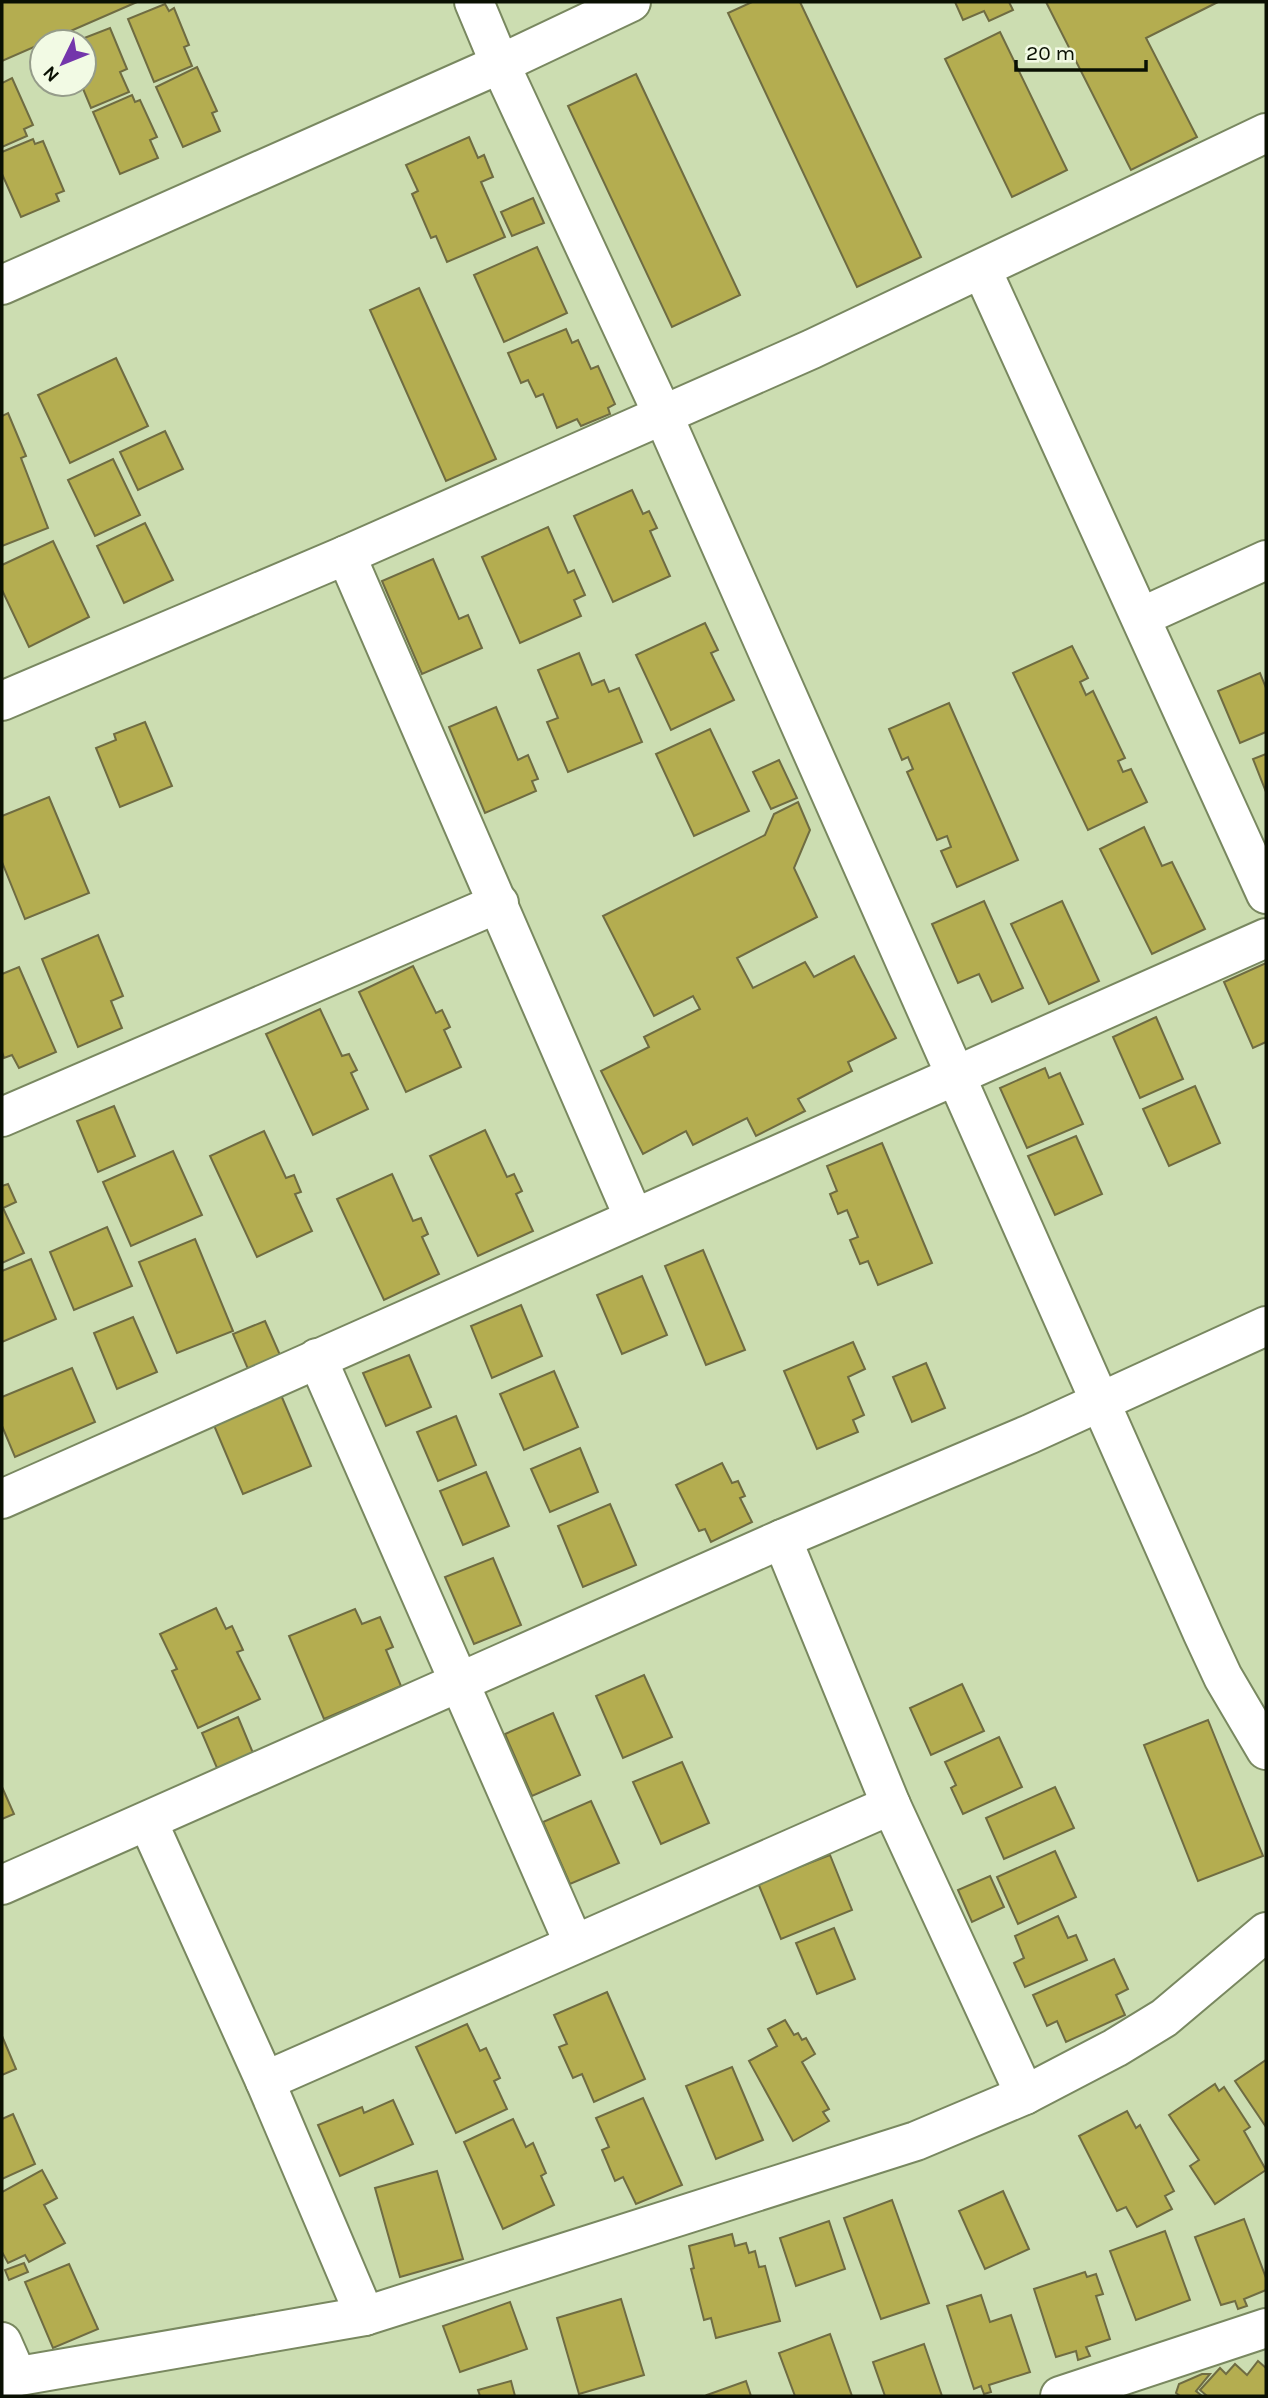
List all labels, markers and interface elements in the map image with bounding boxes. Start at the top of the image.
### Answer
north arrow [28,28,98,98]
scale bar [1016,28,1146,72]
text: 20 m [1026,41,1075,65]
text: N [39,61,64,86]

